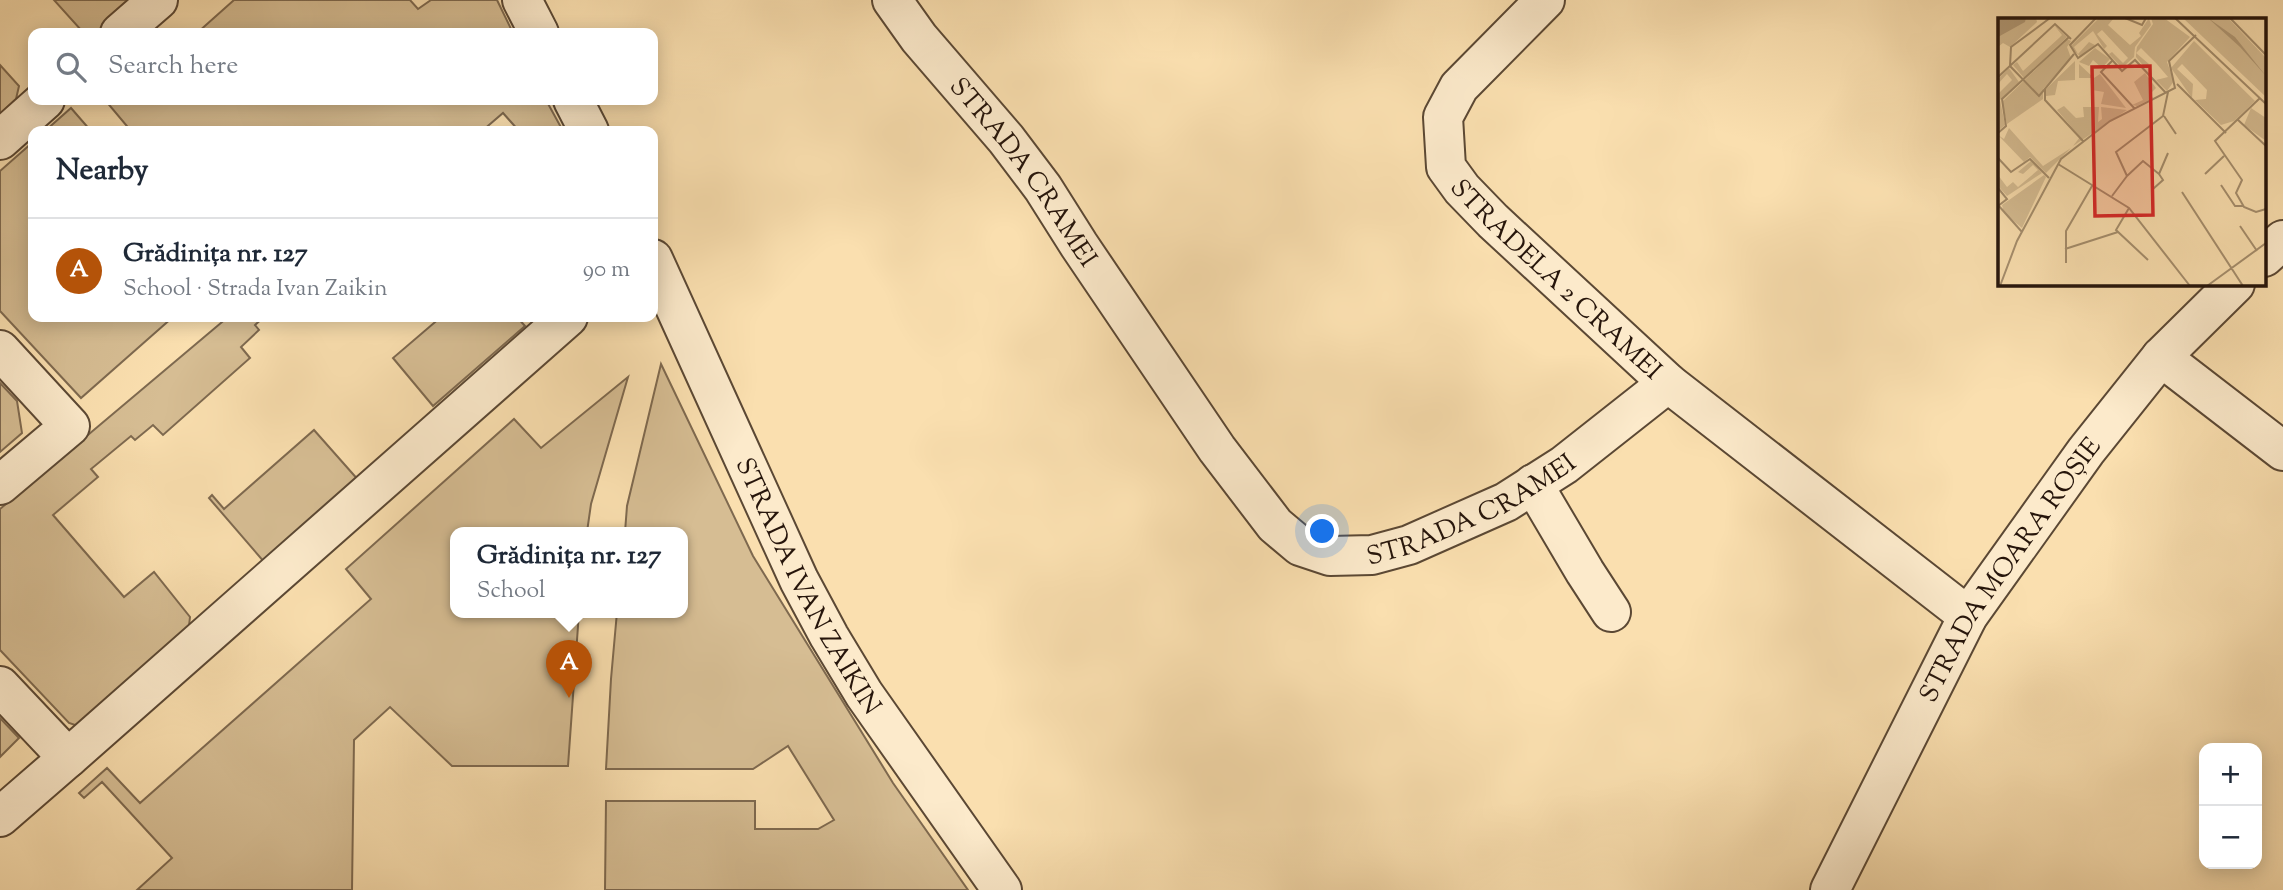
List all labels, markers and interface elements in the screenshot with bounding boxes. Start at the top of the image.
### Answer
inset map [1998,18,2266,285]
search box [28,28,658,105]
icon: search [52,48,90,86]
text: Search here [108,48,238,85]
street label: STRADA CRAMEI [940,70,1105,276]
text: Nearby [56,150,148,193]
street label: STRADELA 2 CRAMEI [1440,172,1670,390]
text: Grădinița nr. 127 [123,236,308,273]
text: A [70,254,88,287]
text: 90 m [583,254,630,287]
text: School · Strada Ivan Zaikin [123,273,388,306]
street label: STRADA MOARA ROȘIE [1911,430,2111,709]
street label: STRADA CRAMEI [1363,446,1585,577]
street label: STRADA IVAN ZAIKIN [725,452,889,723]
your location [1305,514,1339,548]
popup [450,527,688,618]
text: Grădinița nr. 127 [477,538,661,575]
text: School [477,575,545,608]
pin: A [546,640,592,698]
map controls [2199,743,2262,869]
button: + [2199,743,2262,806]
button: − [2199,806,2262,869]

